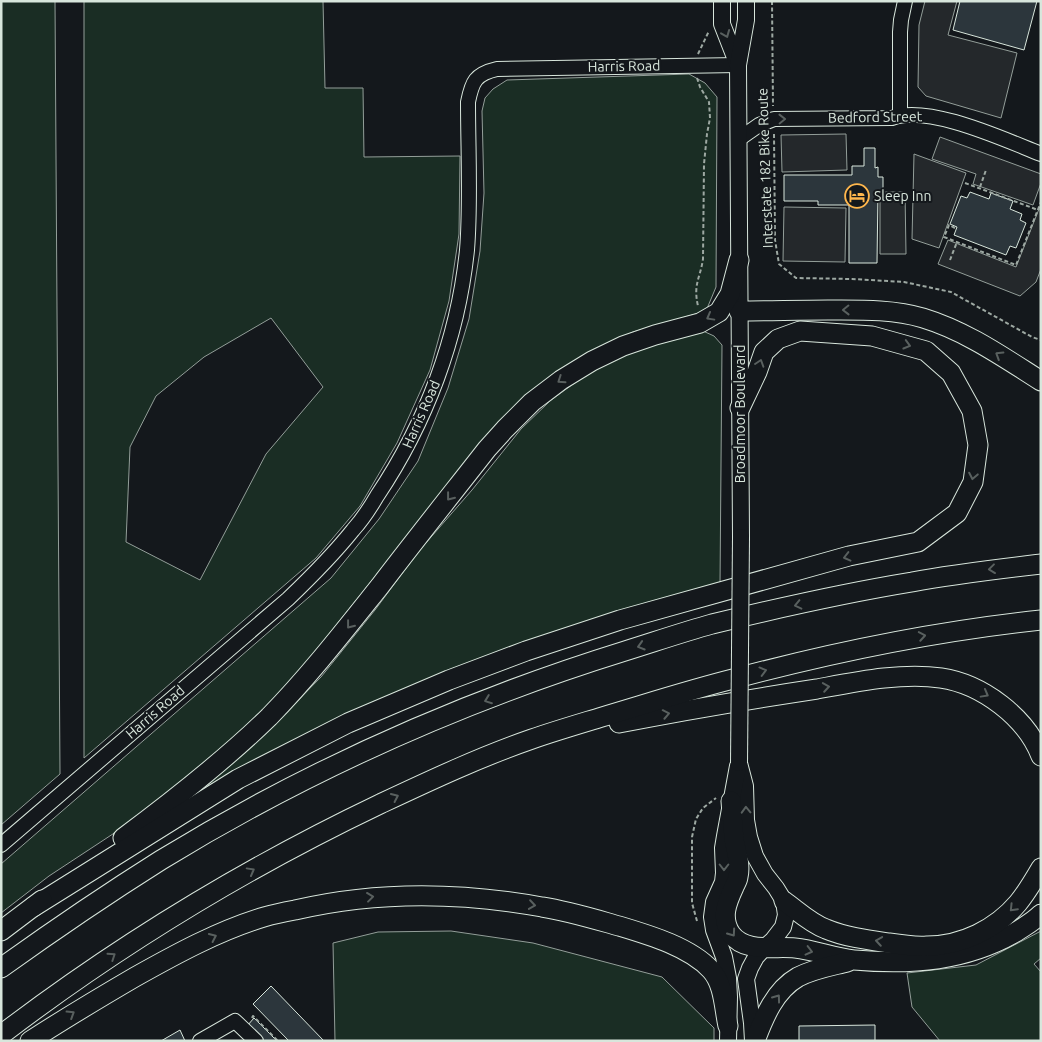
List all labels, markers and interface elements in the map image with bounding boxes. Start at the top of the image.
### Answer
one-way arrow [719,29,730,38]
street label: Harris Road [588,57,660,75]
street label: Interstate 182 Bike Route [754,88,776,248]
street label: Bedford Street [828,108,923,126]
one-way arrow [779,114,787,124]
hotel icon: Sleep Inn [844,183,870,209]
place label: Sleep Inn [874,188,931,204]
one-way arrow [842,305,850,315]
one-way arrow [707,311,716,321]
one-way arrow [902,340,910,350]
street label: Broadmoor Boulevard [732,345,748,483]
one-way arrow [996,352,1005,362]
one-way arrow [754,359,764,368]
one-way arrow [558,374,567,383]
street label: Harris Road [399,378,443,450]
one-way arrow [968,471,979,480]
one-way arrow [447,491,455,500]
one-way arrow [842,551,851,562]
one-way arrow [988,564,997,574]
one-way arrow [794,599,803,610]
one-way arrow [346,619,355,628]
one-way arrow [918,632,926,642]
one-way arrow [637,641,646,651]
one-way arrow [759,666,767,676]
street label: Harris Road [122,682,188,742]
one-way arrow [823,682,831,693]
one-way arrow [979,688,988,698]
one-way arrow [484,693,493,704]
one-way arrow [661,709,670,720]
one-way arrow [390,793,399,803]
one-way arrow [741,806,751,814]
one-way arrow [719,864,729,871]
one-way arrow [245,867,254,877]
one-way arrow [367,892,375,903]
one-way arrow [528,899,536,910]
one-way arrow [1010,902,1019,911]
one-way arrow [726,927,735,937]
one-way arrow [208,932,217,943]
one-way arrow [875,937,884,947]
one-way arrow [805,945,814,956]
one-way arrow [107,952,116,962]
one-way arrow [770,994,780,1003]
one-way arrow [66,1011,75,1021]

